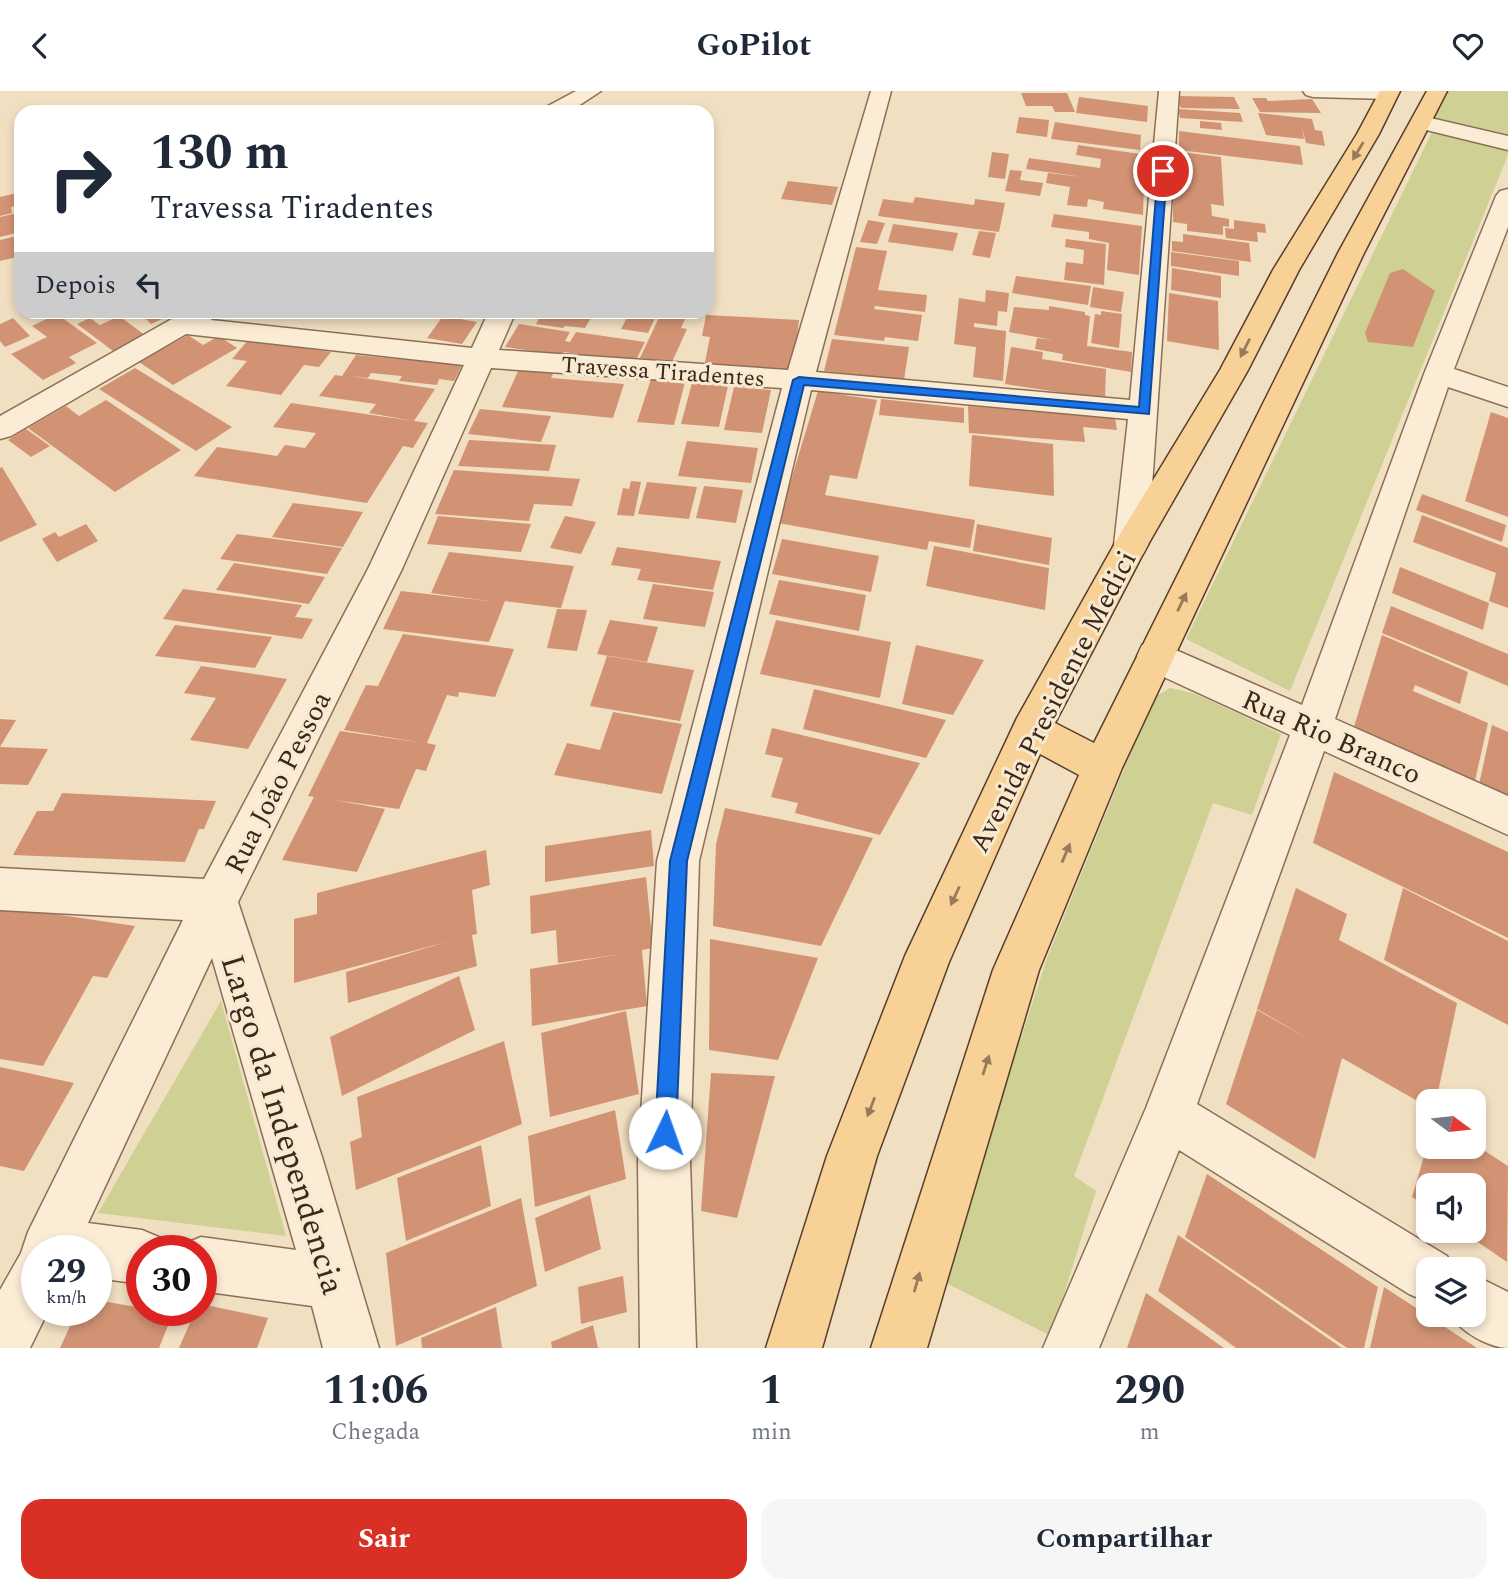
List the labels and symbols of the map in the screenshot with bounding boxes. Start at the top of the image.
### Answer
pin [1133,141,1193,201]
one-way arrow [1351,141,1364,160]
one-way arrow [1239,339,1251,358]
street label: Travessa Tiradentes [560,348,766,397]
street label: Avenida Presidente Medici [958,543,1148,860]
one-way arrow [1176,592,1187,612]
street label: Rua Rio Branco [1235,679,1428,796]
street label: Rua João Pessoa [214,684,343,882]
one-way arrow [1061,842,1072,863]
one-way arrow [950,885,961,906]
street label: Largo da Independencia [207,948,358,1301]
one-way arrow [981,1055,992,1076]
north arrow [1416,1089,1486,1159]
position arrow [628,1096,702,1170]
one-way arrow [865,1096,876,1117]
speed limit sign: 30 [126,1235,217,1326]
one-way arrow [913,1272,923,1293]

